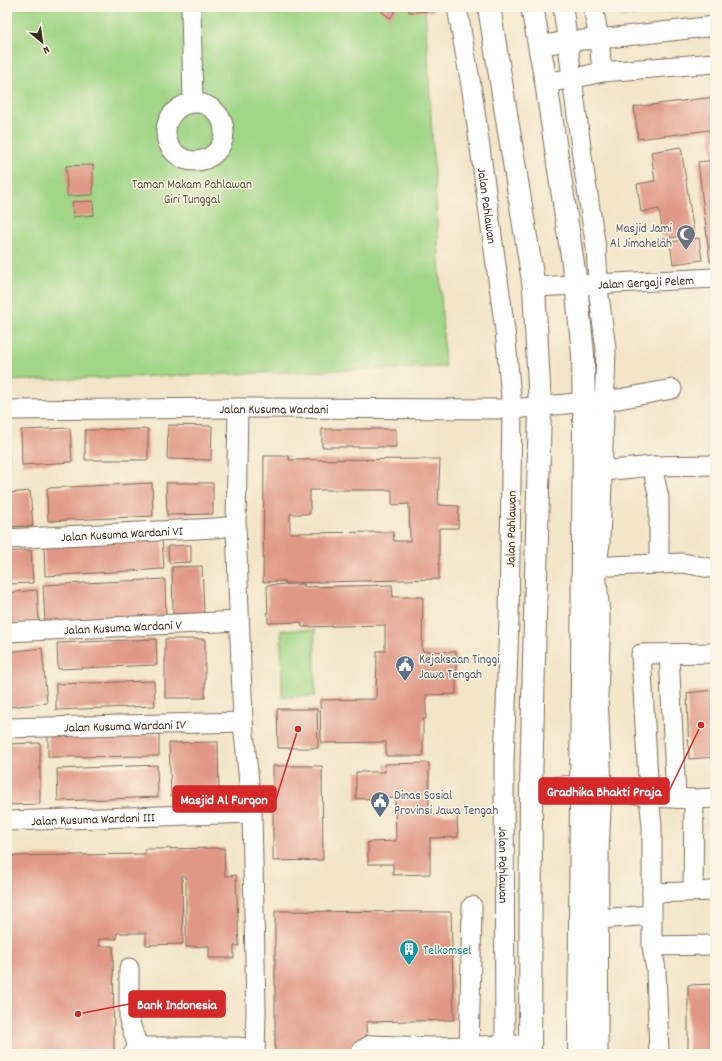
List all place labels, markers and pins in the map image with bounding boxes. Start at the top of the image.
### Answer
place label: Masjid Jami Al Jimahelah [610,220,673,254]
mosque icon: Masjid Jami Al Jimahelah [675,223,697,251]
place label: Kejaksaan Tinggi Jawa Tengah [419,651,500,685]
public building icon: Kejaksaan Tinggi Jawa Tengah [394,654,416,682]
callout: Gradhika Bhakti Praja [539,778,669,804]
callout: Masjid Al Furqon [173,786,276,812]
place label: Dinas Sosial Provinsi Jawa Tengah [394,787,498,821]
public building icon: Dinas Sosial Provinsi Jawa Tengah [369,790,391,818]
building icon: Telkomsel [398,938,420,966]
place label: Telkomsel [423,942,471,961]
callout: Bank Indonesia [129,991,225,1017]

